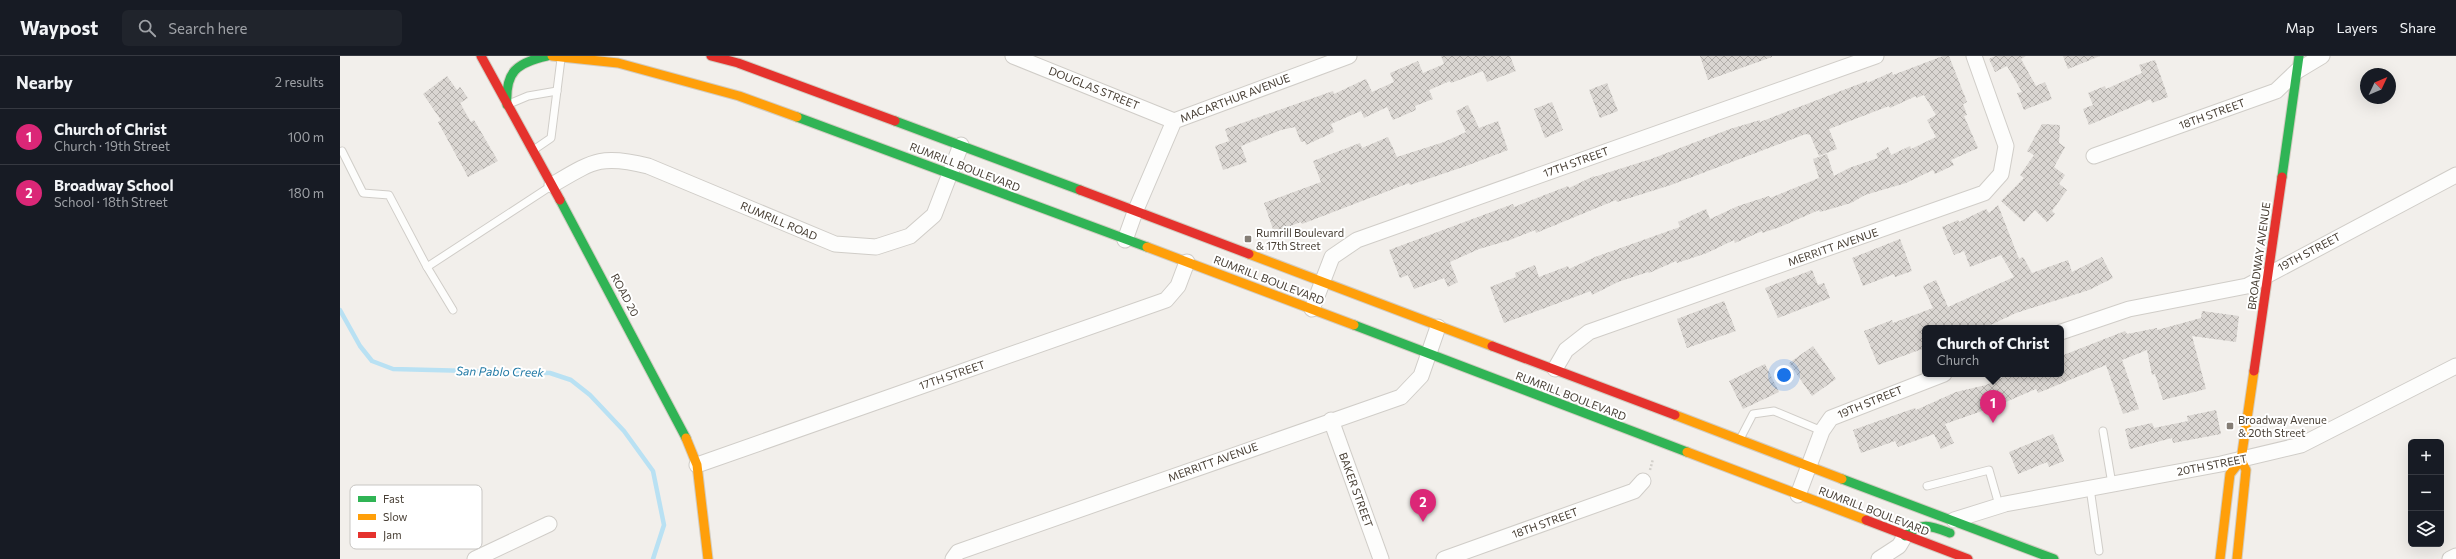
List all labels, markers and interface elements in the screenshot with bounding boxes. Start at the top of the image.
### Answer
search box [122,10,402,46]
text: Waypost [20,16,98,39]
icon: search [136,17,158,39]
text: Search here [168,19,248,37]
text: Map [2286,19,2314,36]
text: Layers [2336,19,2378,36]
text: Share [2400,19,2436,36]
street label: DOUGLAS STREET [1047,63,1141,112]
north arrow [2360,68,2396,104]
street label: MACARTHUR AVENUE [1178,71,1292,124]
text: Nearby [16,72,73,93]
text: 2 results [275,74,324,90]
street label: 18TH STREET [2177,96,2247,131]
text: Church of Christ [54,120,167,138]
text: 1 [26,129,32,145]
text: 100 m [288,129,324,145]
text: Church · 19th Street [54,138,170,154]
street label: RUMRILL BOULEVARD [908,139,1022,194]
street label: 17TH STREET [1541,144,1610,179]
text: Broadway School [54,176,174,194]
text: 2 [25,185,33,201]
text: 180 m [288,185,324,201]
text: School · 18th Street [54,194,168,210]
street label: RUMRILL ROAD [739,198,820,243]
street label: BROADWAY AVENUE [2245,201,2272,311]
street label: MERRITT AVENUE [1786,225,1880,268]
place label: Rumrill Boulevard & 17th Street [1256,226,1344,252]
street label: 19TH STREET [2275,230,2342,274]
marker: Rumrill Boulevard & 17th Street [1243,234,1253,244]
street label: RUMRILL BOULEVARD [1212,252,1326,307]
street label: ROAD 20 [609,271,642,319]
popup [1922,325,2064,377]
text: Church of Christ [1937,334,2049,352]
text: Church [1937,352,1979,368]
street label: 17TH STREET [917,357,986,392]
water label: San Pablo Creek [456,363,545,379]
your location [1774,365,1794,385]
street label: RUMRILL BOULEVARD [1514,368,1628,423]
street label: 19TH STREET [1835,383,1904,421]
pin: 1 [1980,390,2006,423]
place label: Broadway Avenue & 20th Street [2238,413,2327,439]
marker: Broadway Avenue & 20th Street [2225,421,2235,431]
street label: MERRITT AVENUE [1166,439,1260,484]
map controls [2408,439,2444,547]
button: + [2408,439,2444,475]
street label: BAKER STREET [1337,451,1376,529]
street label: 20TH STREET [2176,451,2248,478]
button: − [2408,475,2444,511]
street label: RUMRILL BOULEVARD [1817,483,1931,538]
legend [350,485,482,549]
pin: 2 [1410,489,1436,522]
text: Fast [383,492,405,505]
street label: 18TH STREET [1510,505,1580,540]
text: Slow [383,510,408,523]
button: layers [2408,511,2444,547]
text: Jam [383,528,402,542]

